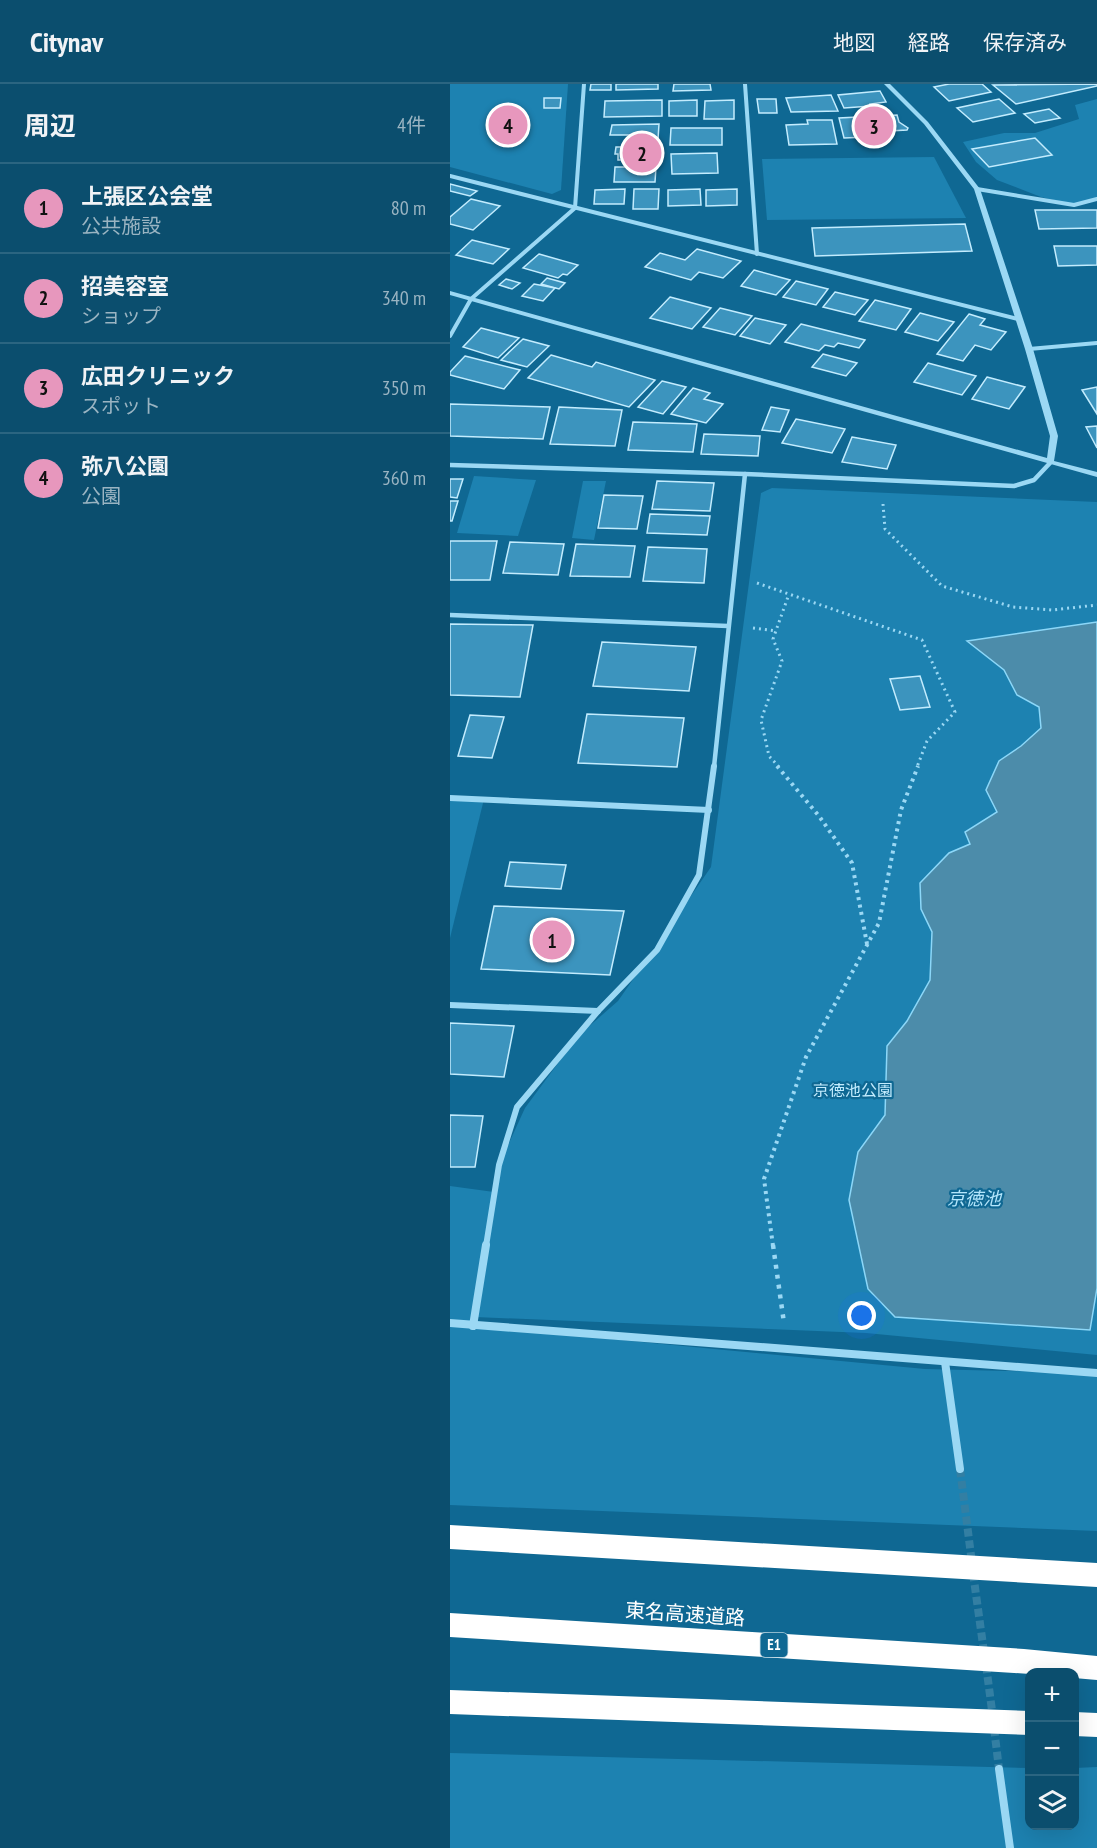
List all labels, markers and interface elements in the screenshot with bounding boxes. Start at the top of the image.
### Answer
text: Citynav [30,23,103,60]
text: 地図 [833,29,875,56]
text: 経路 [908,29,950,56]
text: 保存済み [983,29,1067,56]
pin: 4 [488,102,528,147]
pin: 3 [854,104,894,148]
text: 周辺 [24,109,76,142]
text: 4件 [397,112,426,138]
pin: 2 [622,130,662,176]
text: 上張区公会堂 [81,182,213,210]
text: 1 [39,195,48,221]
text: 80 m [391,195,426,221]
text: 公共施設 [81,213,161,239]
text: 招美容室 [81,272,169,300]
text: 2 [39,285,48,311]
text: 340 m [382,285,426,311]
text: ショップ [81,303,161,329]
text: 広田クリニック [81,362,235,390]
text: 3 [39,375,48,401]
text: 350 m [382,375,426,401]
text: スポット [81,393,161,419]
text: 弥八公園 [81,452,169,480]
text: 4 [39,465,48,491]
text: 360 m [382,465,426,491]
text: 公園 [81,483,121,509]
pin: 1 [532,918,572,962]
park label: 京徳池公園 [813,1080,893,1100]
water label: 京徳池 [947,1187,1003,1210]
your location [847,1301,876,1330]
street label: 東名高速道路 [624,1597,746,1631]
road number: E1 [760,1633,788,1657]
map controls [1025,1668,1079,1830]
button: + [1025,1668,1079,1722]
button: − [1025,1722,1079,1776]
button: layers [1025,1776,1079,1830]

